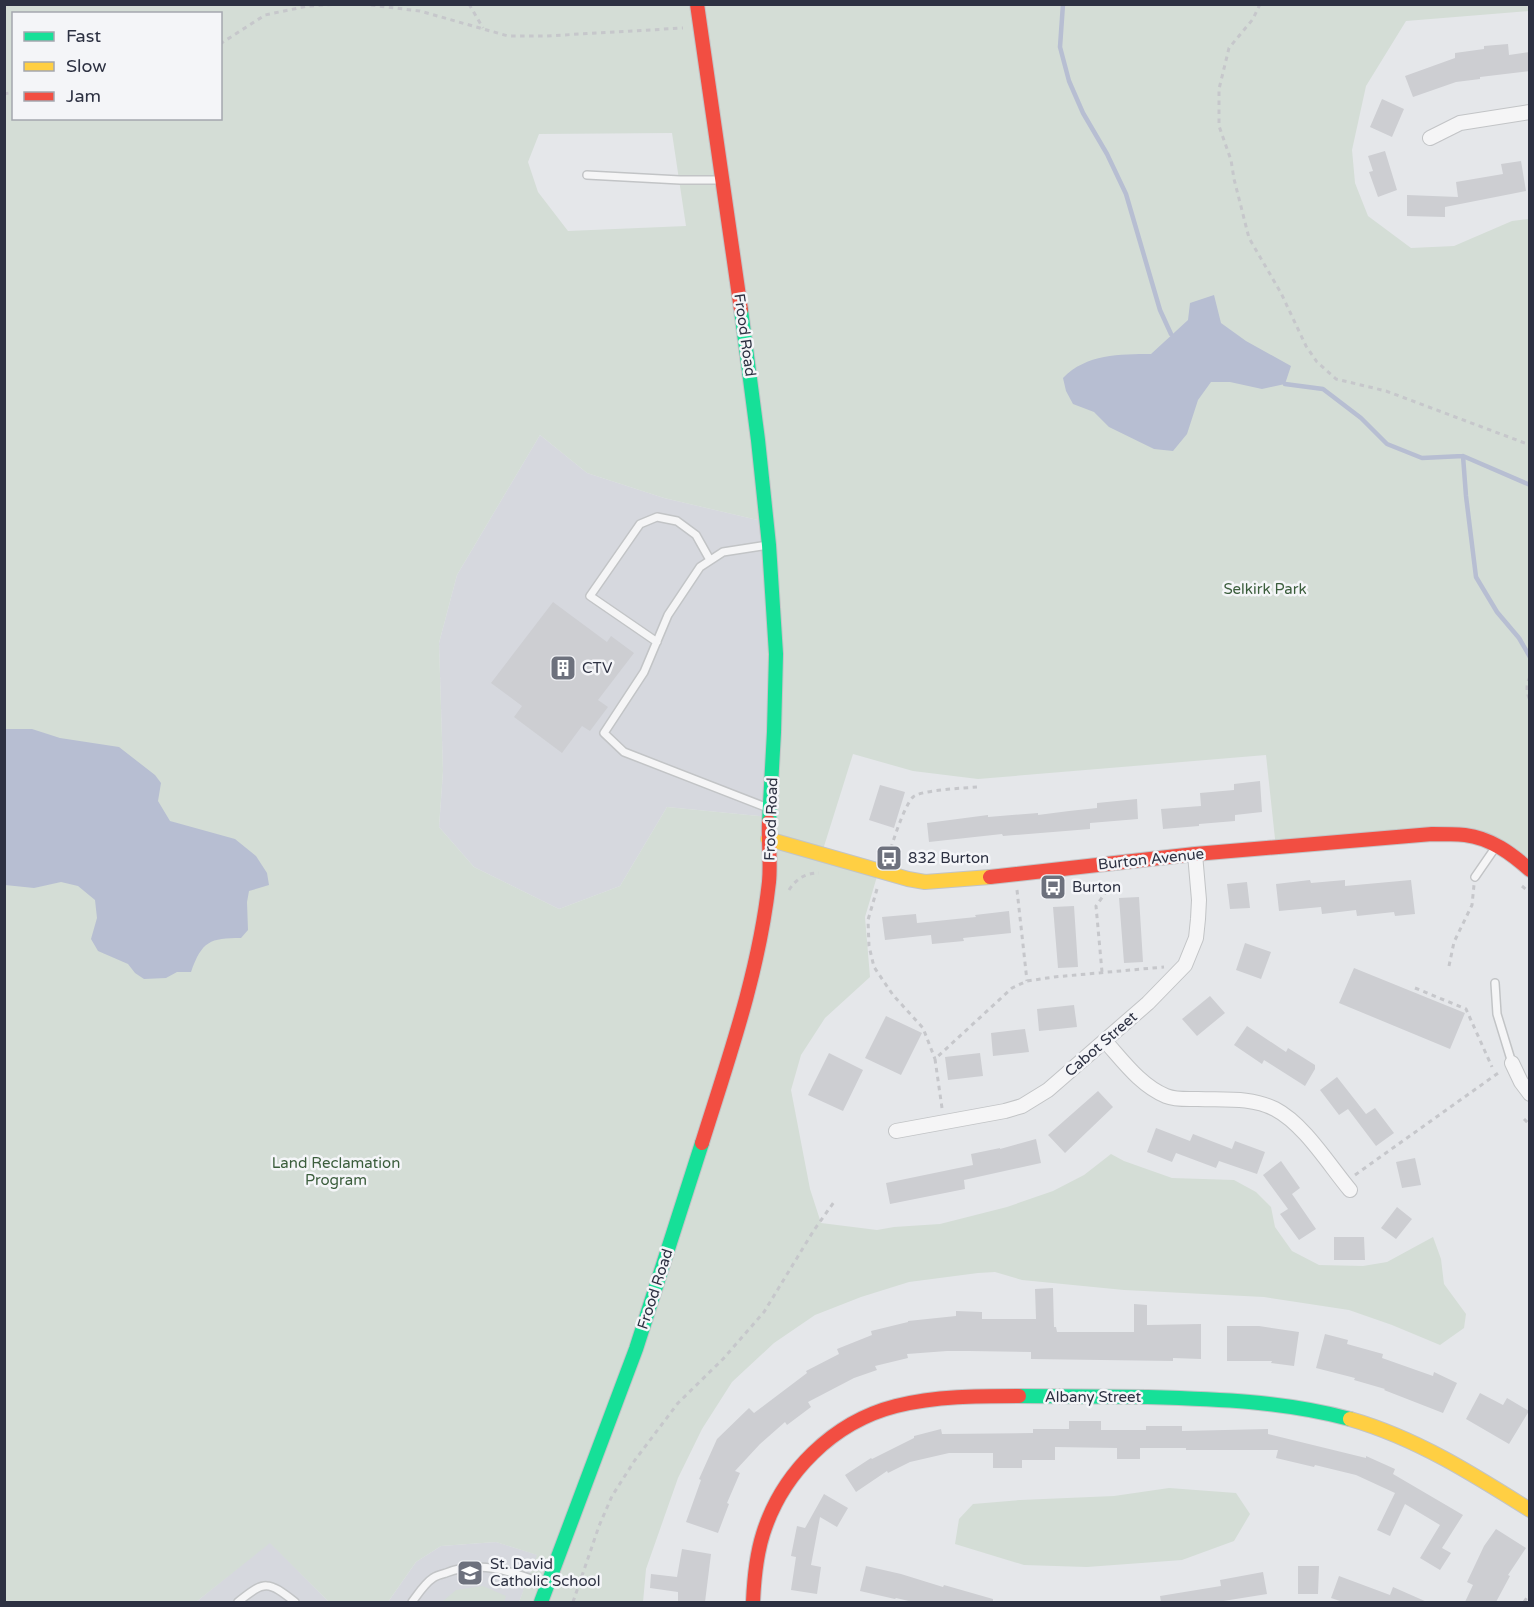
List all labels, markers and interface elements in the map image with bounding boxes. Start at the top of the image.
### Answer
legend [12,12,222,120]
text: Fast [66,25,101,47]
text: Slow [66,55,107,77]
text: Jam [66,85,101,107]
street label: Frood Road [730,292,760,378]
park label: Selkirk Park [1223,580,1307,598]
building icon: CTV [548,653,578,683]
place label: CTV [582,659,613,677]
street label: Frood Road [761,777,781,861]
bus stop icon: 832 Burton [874,843,904,873]
street label: Burton Avenue [1097,844,1205,874]
place label: 832 Burton [908,849,989,867]
bus stop icon: Burton [1038,872,1068,902]
place label: Burton [1072,878,1121,896]
street label: Cabot Street [1061,1008,1141,1080]
park label: Land Reclamation Program [272,1154,400,1189]
street label: Frood Road [634,1246,676,1332]
street label: Albany Street [1045,1388,1142,1406]
place label: St. David Catholic School [490,1555,600,1590]
school or university icon: St. David Catholic School [455,1558,485,1588]

